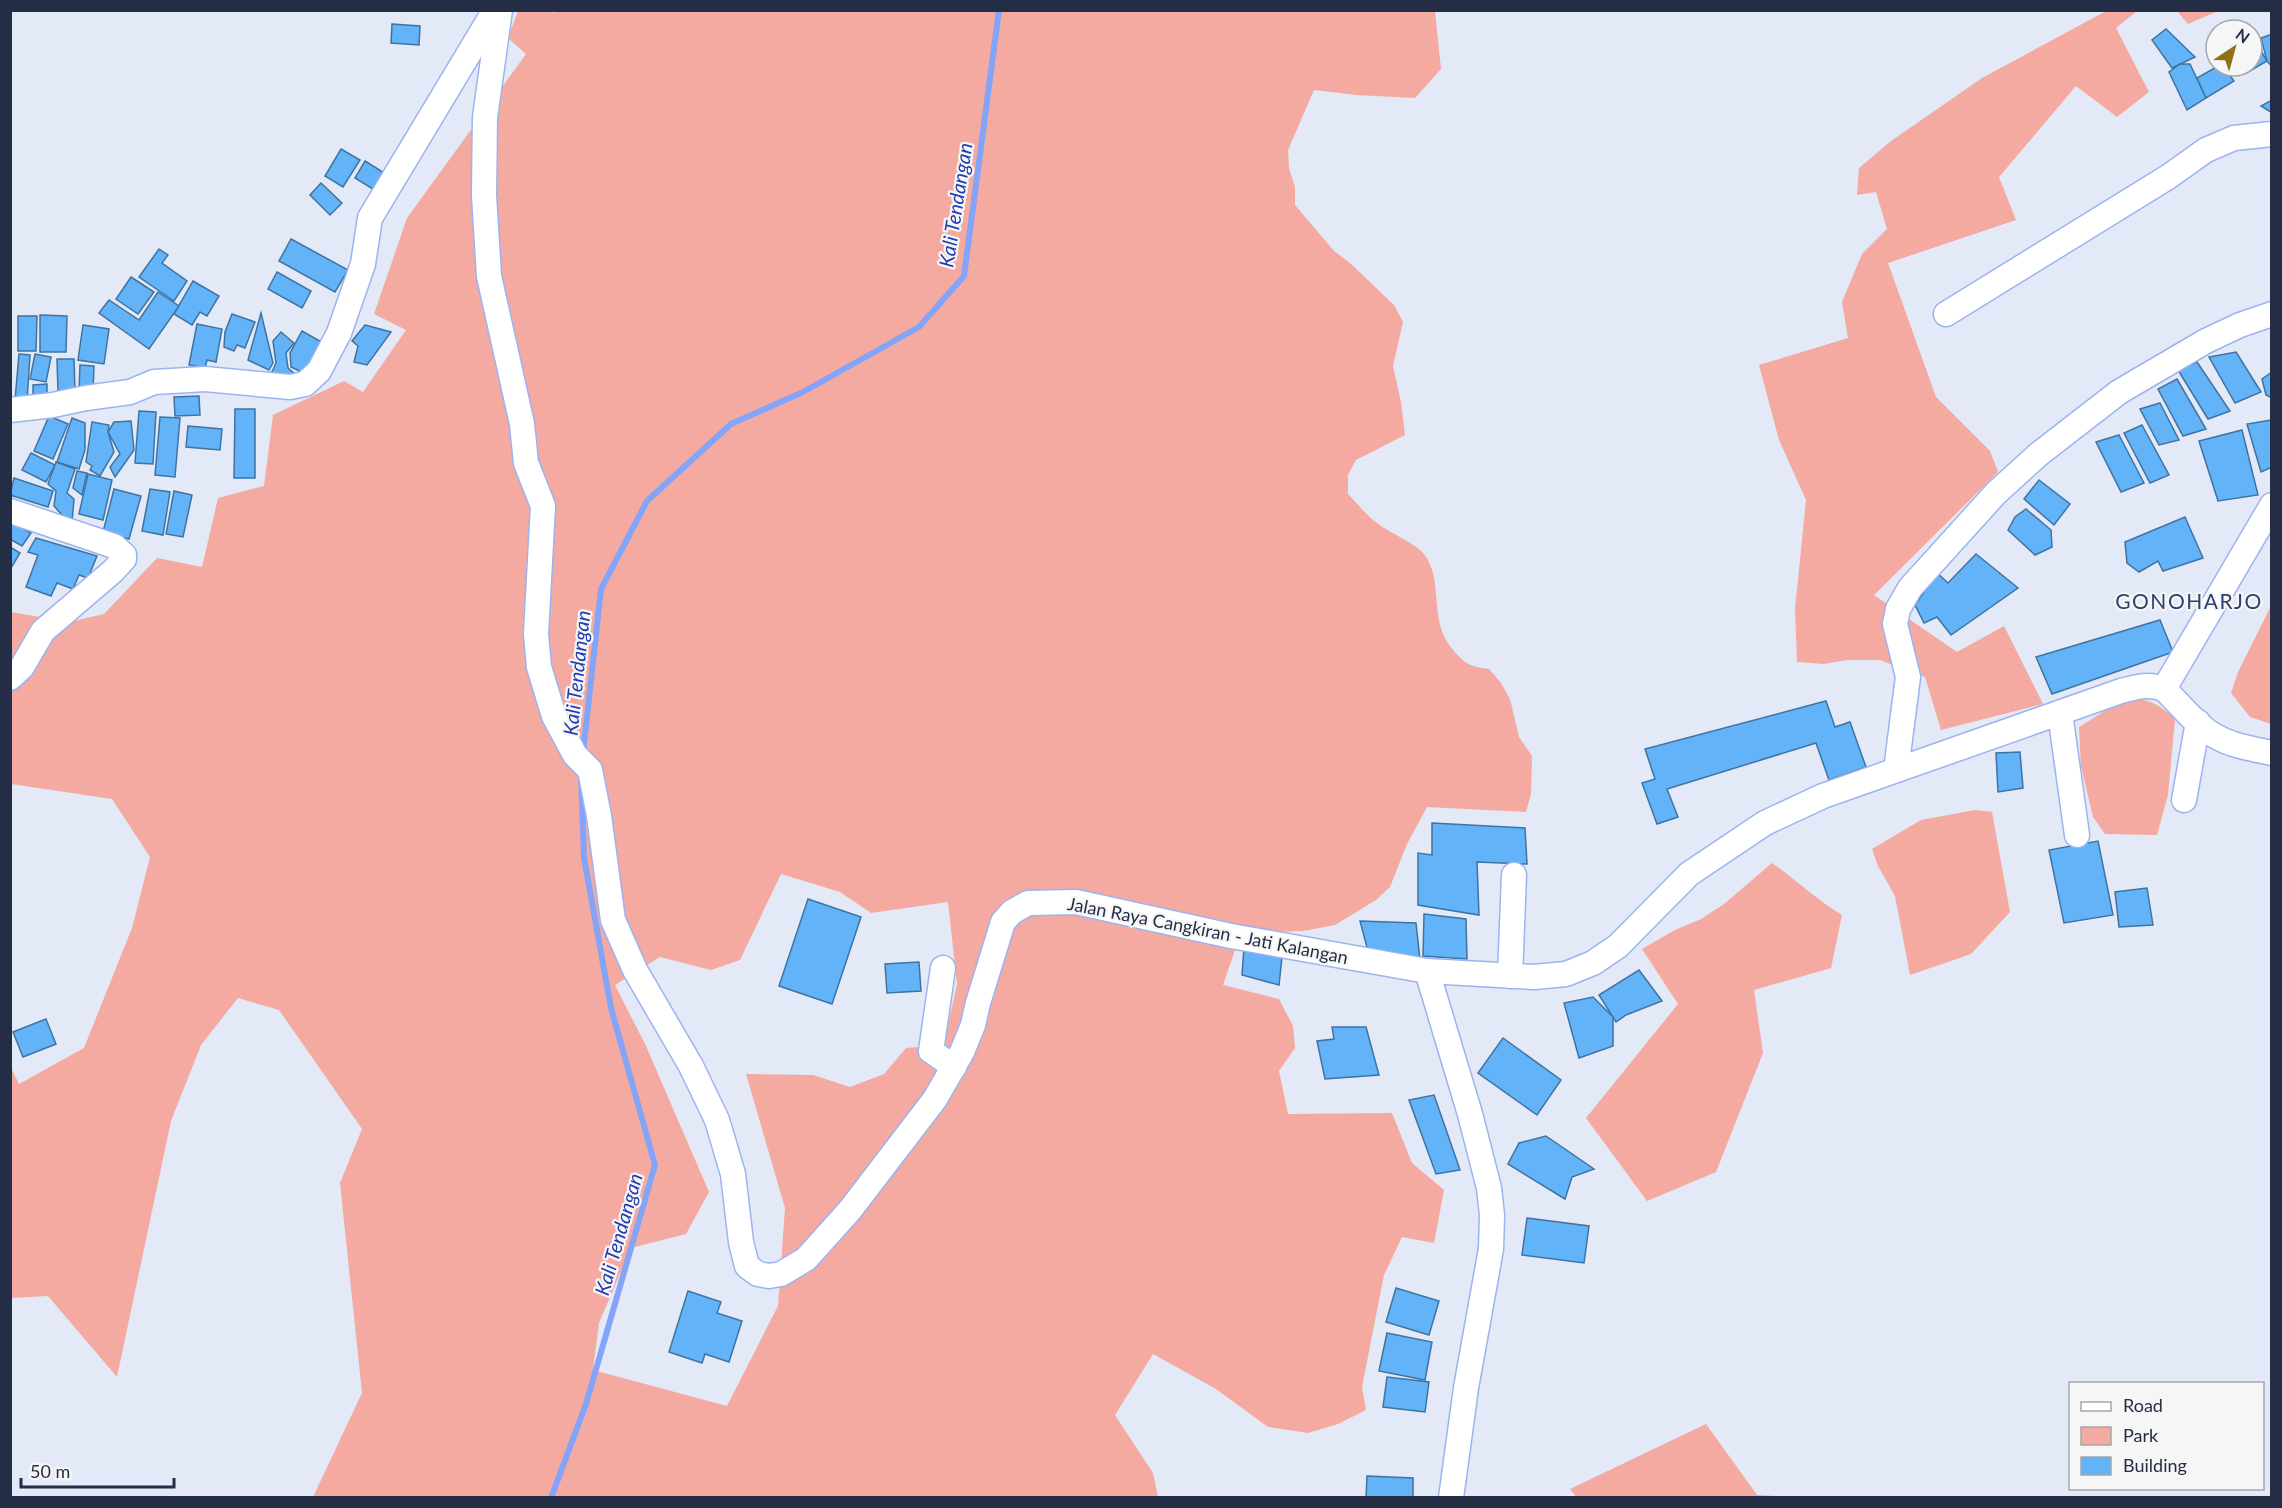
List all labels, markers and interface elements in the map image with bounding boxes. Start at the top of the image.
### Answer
north arrow [2204,18,2264,78]
text: N [2233,24,2254,47]
water label: Kali Tendangan [933,141,977,269]
district label: GONOHARJO [2115,588,2263,613]
water label: Kali Tendangan [557,609,595,737]
street label: Jalan Raya Cangkiran - Jati Kalangan [1066,892,1350,968]
water label: Kali Tendangan [589,1170,647,1298]
legend [2069,1382,2264,1490]
text: Road [2123,1394,2163,1416]
text: Park [2123,1424,2159,1446]
scale bar [21,1451,174,1489]
text: Building [2123,1454,2187,1476]
text: 50 m [30,1460,70,1482]

